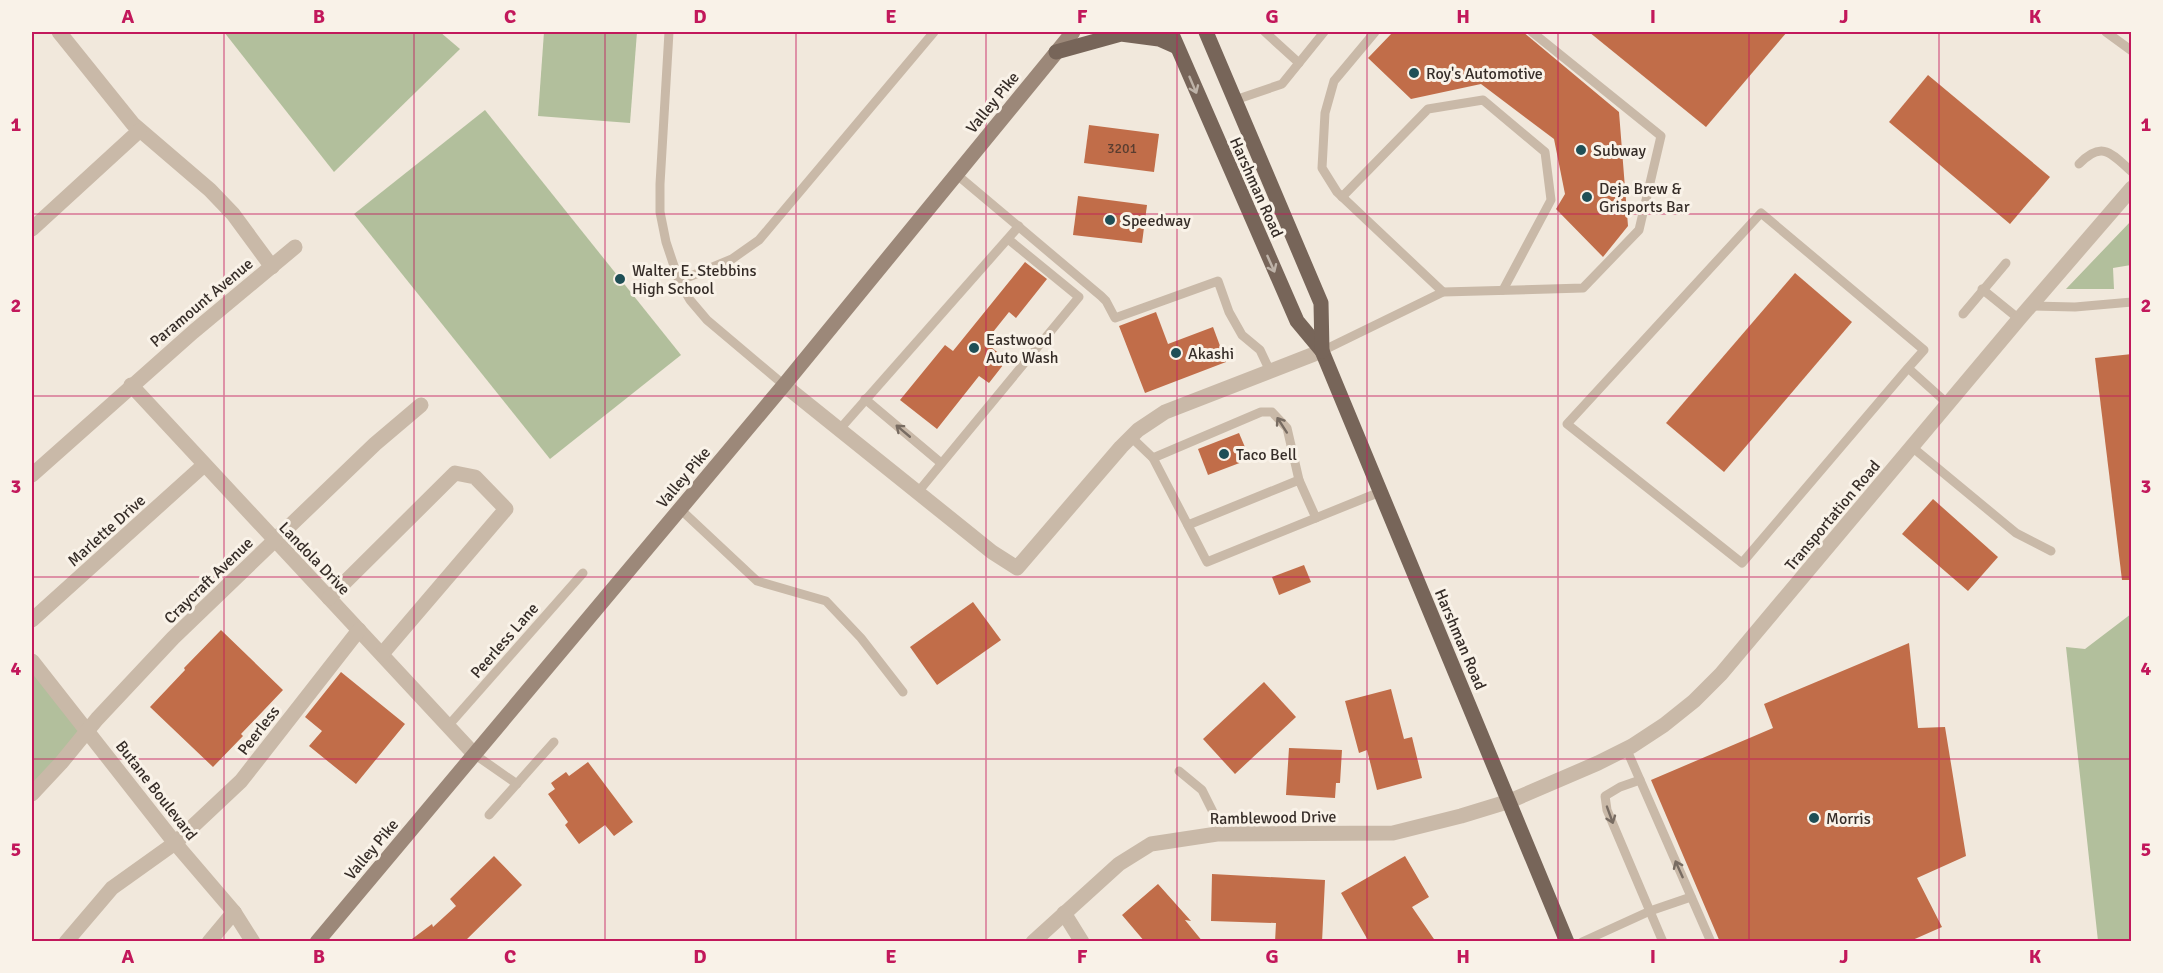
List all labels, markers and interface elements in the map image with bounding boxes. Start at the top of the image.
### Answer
text: A [122,4,135,29]
text: B [313,4,325,29]
text: C [504,4,516,29]
text: D [693,4,707,29]
text: E [885,4,897,29]
text: F [1077,4,1088,29]
text: G [1265,4,1279,29]
text: H [1456,4,1470,29]
text: I [1650,4,1656,29]
text: J [1839,4,1849,29]
text: K [2029,4,2042,29]
place label: Roy's Automotive [1426,64,1543,84]
marker: Roy's Automotive [1407,66,1421,80]
street label: Valley Pike [962,68,1024,138]
one-way arrow [1188,76,1199,94]
text: 1 [11,112,22,137]
text: 1 [2141,112,2152,137]
street label: Harshman Road [1225,134,1287,241]
house number: 3201 [1107,140,1137,157]
place label: Subway [1593,141,1646,161]
marker: Subway [1574,143,1588,157]
place label: Deja Brew & Grisports Bar [1599,179,1690,217]
marker: Deja Brew & Grisports Bar [1580,190,1594,204]
place label: Speedway [1122,211,1191,231]
marker: Speedway [1103,213,1117,227]
street label: Paramount Avenue [146,254,257,352]
one-way arrow [1266,255,1278,273]
place label: Walter E. Stebbins High School [632,261,757,299]
marker: Walter E. Stebbins High School [613,272,627,286]
text: 2 [11,293,21,318]
text: 2 [2141,293,2151,318]
place label: Eastwood Auto Wash [986,330,1059,368]
marker: Eastwood Auto Wash [967,341,981,355]
place label: Akashi [1188,344,1234,364]
marker: Akashi [1169,346,1183,360]
one-way arrow [1276,418,1288,434]
one-way arrow [896,424,911,438]
street label: Valley Pike [652,443,715,512]
place label: Taco Bell [1236,445,1297,465]
marker: Taco Bell [1217,447,1231,461]
street label: Transportation Road [1781,456,1885,575]
text: 3 [11,474,21,499]
text: 3 [2141,474,2151,499]
street label: Marlette Drive [64,491,150,571]
street label: Landola Drive [274,518,354,599]
street label: Craycraft Avenue [160,533,257,628]
street label: Harshman Road [1430,586,1490,693]
street label: Peerless Lane [466,599,543,683]
text: 4 [11,656,22,681]
text: 4 [2141,656,2152,681]
street label: Peerless [233,702,284,759]
street label: Butane Boulevard [111,737,201,844]
one-way arrow [1605,805,1616,824]
street label: Ramblewood Drive [1209,807,1337,829]
place label: Morris [1826,809,1871,829]
marker: Morris [1807,811,1821,825]
street label: Valley Pike [340,815,403,884]
text: 5 [11,837,21,862]
text: 5 [2141,837,2151,862]
one-way arrow [1673,860,1684,878]
text: A [122,944,135,969]
text: B [313,944,325,969]
text: C [504,944,516,969]
text: D [693,944,707,969]
text: E [885,944,897,969]
text: F [1077,944,1088,969]
text: G [1265,944,1279,969]
text: H [1456,944,1470,969]
text: I [1650,944,1656,969]
text: J [1839,944,1849,969]
text: K [2029,944,2042,969]

